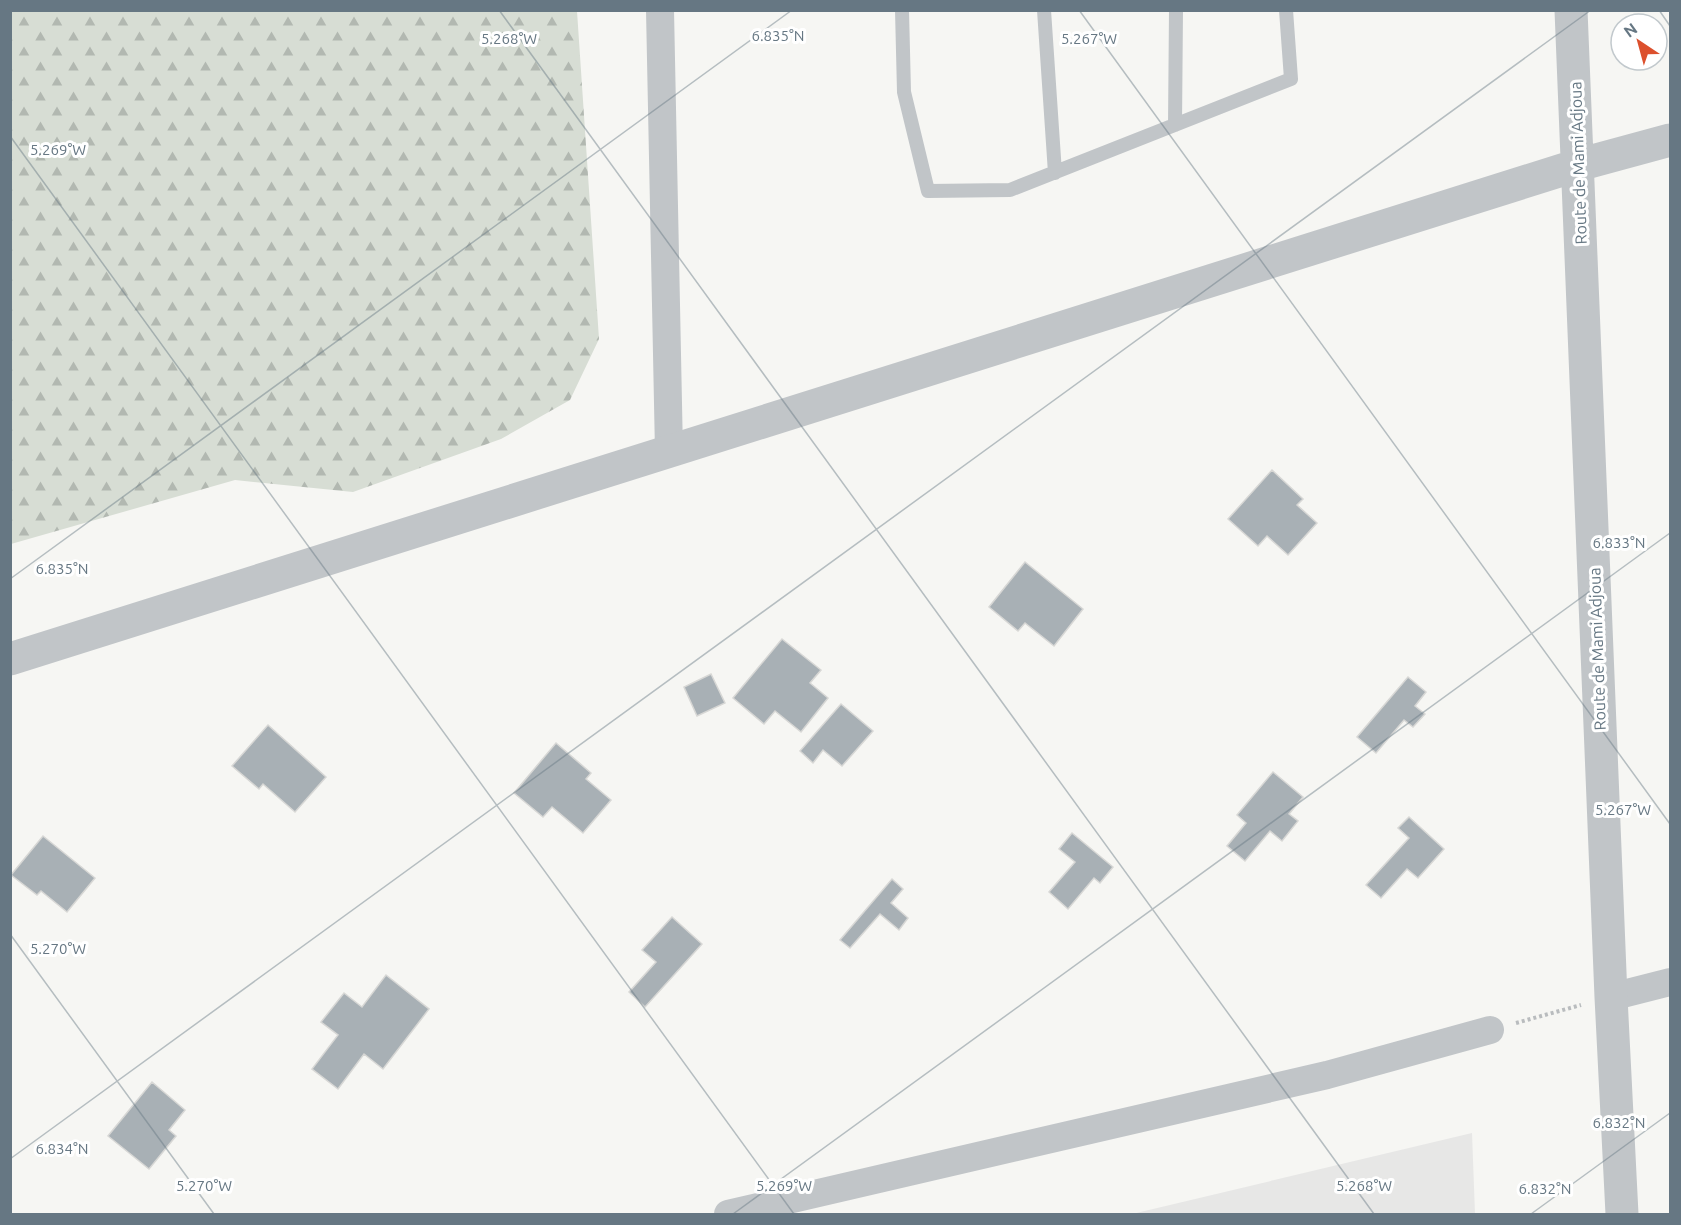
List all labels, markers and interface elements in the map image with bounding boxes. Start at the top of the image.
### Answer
north arrow [1609,12,1669,72]
text: N [1620,19,1640,41]
text: 6.835°N [751,27,805,44]
text: 5.268°W [481,30,537,47]
text: 5.267°W [1061,30,1117,47]
street label: Route de Mami Adjoua [1566,81,1590,245]
text: 5.269°W [30,141,86,158]
text: 6.833°N [1592,534,1646,551]
text: 6.835°N [35,560,89,577]
street label: Route de Mami Adjoua [1585,567,1609,731]
text: 5.267°W [1595,801,1651,818]
text: 5.270°W [30,940,86,957]
text: 6.832°N [1592,1114,1646,1131]
text: 6.834°N [35,1140,89,1157]
text: 5.270°W [176,1177,232,1194]
text: 5.269°W [756,1177,812,1194]
text: 5.268°W [1336,1177,1392,1194]
text: 6.832°N [1518,1180,1572,1197]

